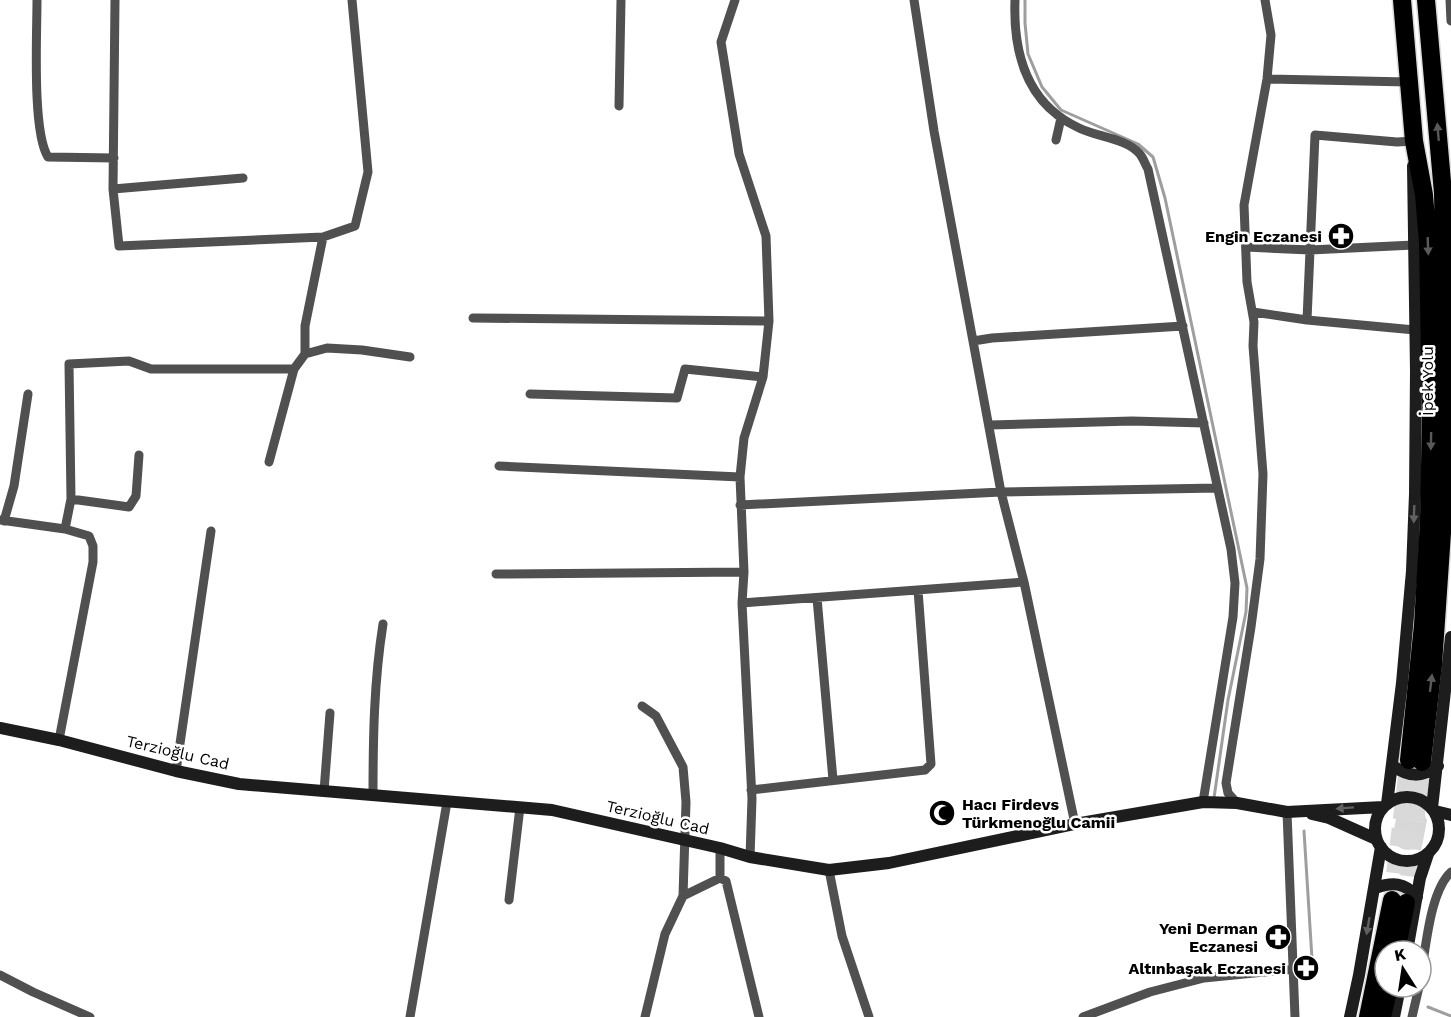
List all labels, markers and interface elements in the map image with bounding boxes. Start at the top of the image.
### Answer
one-way arrow [1434,123,1443,142]
pharmacy icon: Engin Eczanesi [1326,221,1356,251]
place label: Engin Eczanesi [1205,227,1322,246]
one-way arrow [1424,236,1433,255]
street label: İpek Yolu [1418,346,1437,416]
one-way arrow [1426,431,1435,450]
one-way arrow [1410,505,1419,524]
one-way arrow [1426,674,1436,693]
street label: Terzioğlu Cad [125,731,231,774]
place label: Hacı Firdevs Türkmenoğlu Camii [962,795,1115,832]
street label: Terzioğlu Cad [605,796,711,839]
mosque icon: Hacı Firdevs Türkmenoğlu Camii [927,798,957,828]
one-way arrow [1336,804,1355,813]
one-way arrow [1363,916,1372,935]
place label: Yeni Derman Eczanesi [1159,919,1258,956]
pharmacy icon: Yeni Derman Eczanesi [1263,922,1293,952]
north arrow [1373,939,1433,999]
text: K [1393,944,1407,965]
pharmacy icon: Altınbaşak Eczanesi [1291,953,1321,983]
place label: Altınbaşak Eczanesi [1128,959,1286,978]

